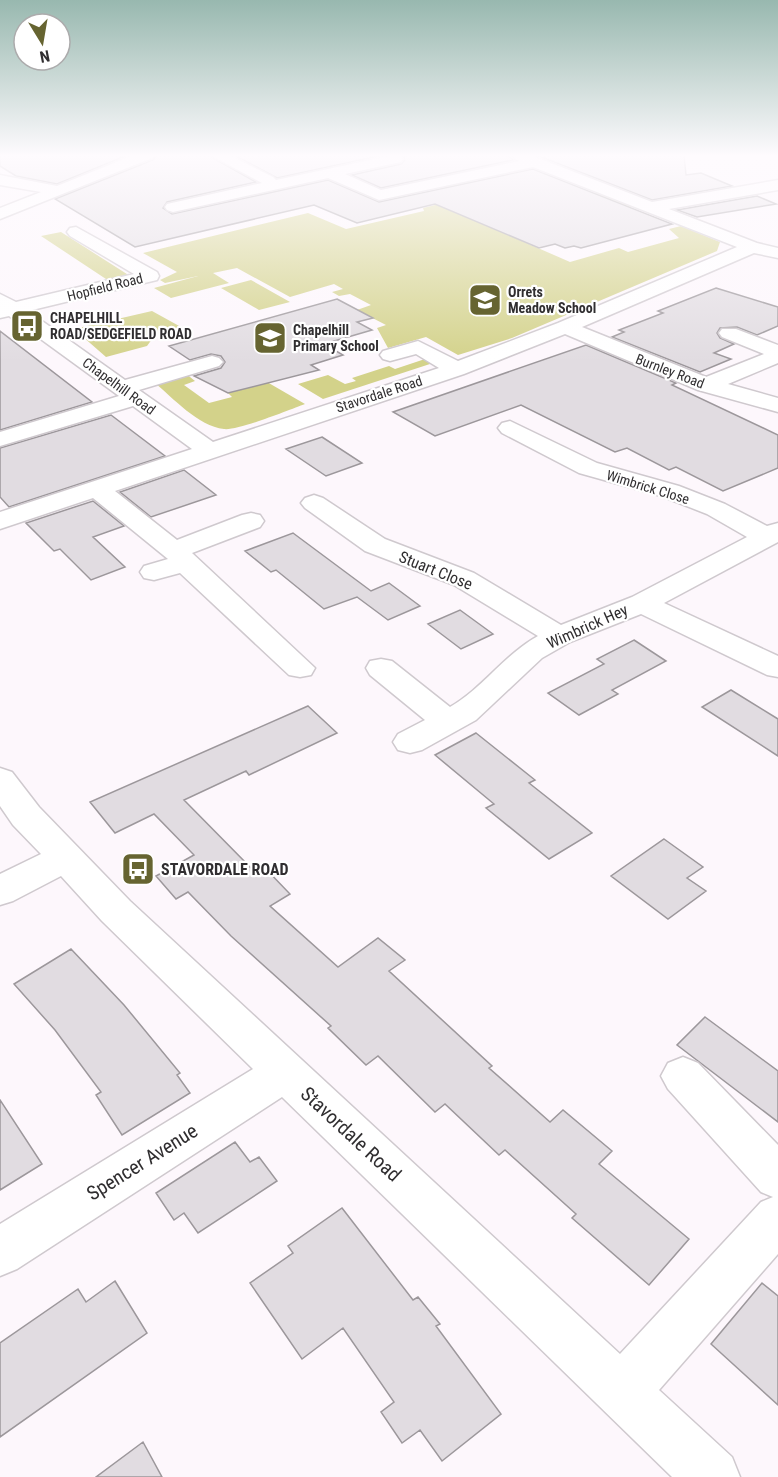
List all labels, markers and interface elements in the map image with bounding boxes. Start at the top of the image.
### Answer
north arrow [12,12,72,72]
text: N [38,46,51,66]
street label: Hopfield Road [65,270,145,304]
school or university icon: Orrets Meadow School [467,282,503,318]
place label: Orrets Meadow School [508,284,596,316]
bus stop icon: CHAPELHILL ROAD/SEDGEFIELD ROAD [9,308,45,344]
place label: CHAPELHILL ROAD/SEDGEFIELD ROAD [50,310,192,342]
school or university icon: Chapelhill Primary School [252,320,288,356]
place label: Chapelhill Primary School [293,322,379,354]
street label: Burnley Road [633,351,707,391]
street label: Chapelhill Road [80,354,158,418]
street label: Stavordale Road [334,373,424,415]
street label: Wimbrick Close [605,467,692,507]
street label: Stuart Close [396,547,475,594]
street label: Wimbrick Hey [544,600,631,653]
bus stop icon: STAVORDALE ROAD [120,851,156,887]
place label: STAVORDALE ROAD [161,860,289,879]
street label: Stavordale Road [296,1081,406,1187]
street label: Spencer Avenue [82,1118,202,1206]

